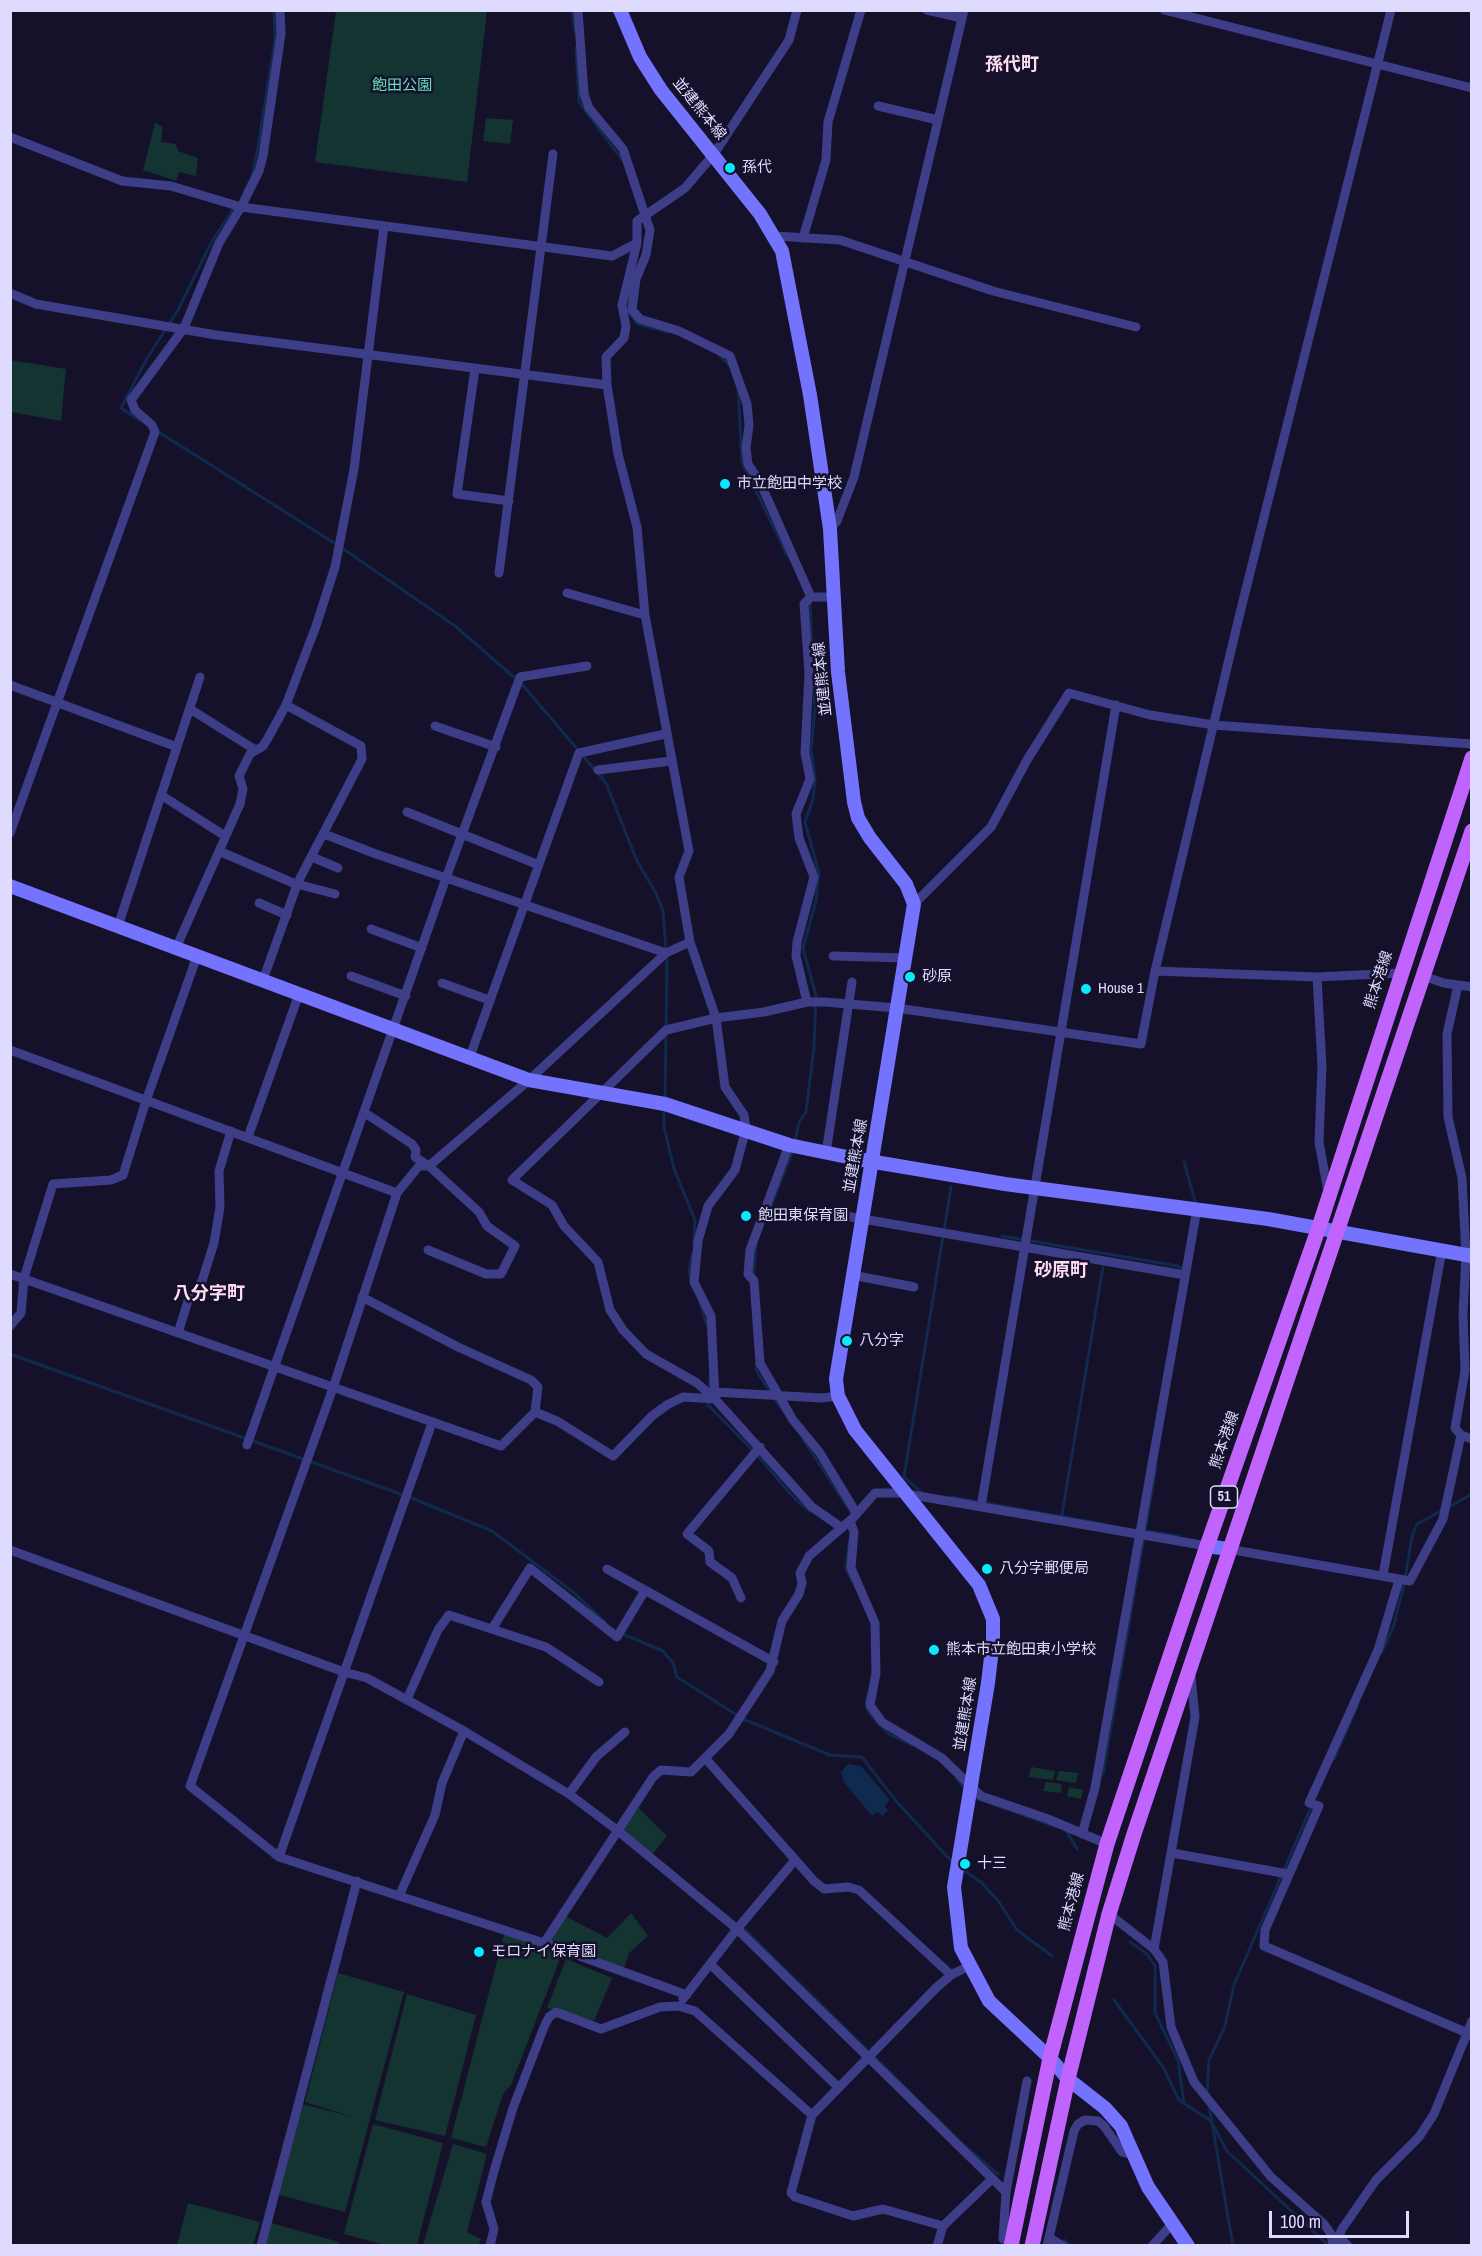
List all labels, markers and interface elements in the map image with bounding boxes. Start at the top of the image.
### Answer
district label: 孫代町 [985,54,1039,76]
street label: 並建熊本線 [668,74,730,144]
park label: 飽田公園 [372,77,432,95]
place label: 孫代 [742,159,772,177]
marker: 孫代 [723,161,737,175]
place label: 市立飽田中学校 [737,475,842,493]
marker: 市立飽田中学校 [718,477,732,491]
street label: 並建熊本線 [810,641,836,717]
street label: 熊本港線 [1361,949,1397,1011]
place label: 砂原 [922,968,952,986]
marker: 砂原 [903,970,917,984]
place label: House 1 [1098,980,1144,998]
marker: House 1 [1079,982,1093,996]
street label: 並建熊本線 [841,1118,871,1194]
place label: 飽田東保育園 [758,1207,848,1225]
marker: 飽田東保育園 [739,1209,753,1223]
district label: 砂原町 [1034,1260,1088,1282]
district label: 八分字町 [173,1283,245,1305]
place label: 八分字 [859,1332,904,1350]
marker: 八分字 [840,1334,854,1348]
street label: 熊本港線 [1207,1409,1243,1471]
road number: 51 [1210,1486,1238,1508]
place label: 八分字郵便局 [999,1560,1089,1578]
marker: 八分字郵便局 [980,1562,994,1576]
place label: 熊本市立飽田東小学校 [946,1641,1096,1659]
marker: 熊本市立飽田東小学校 [927,1643,941,1657]
street label: 並建熊本線 [951,1676,981,1752]
place label: 十三 [977,1855,1007,1873]
marker: 十三 [958,1857,972,1871]
street label: 熊本港線 [1056,1871,1088,1933]
place label: モロナイ保育園 [491,1943,596,1961]
marker: モロナイ保育園 [472,1945,486,1959]
scale bar [1272,2199,1412,2237]
text: 100 m [1280,2209,1321,2234]

